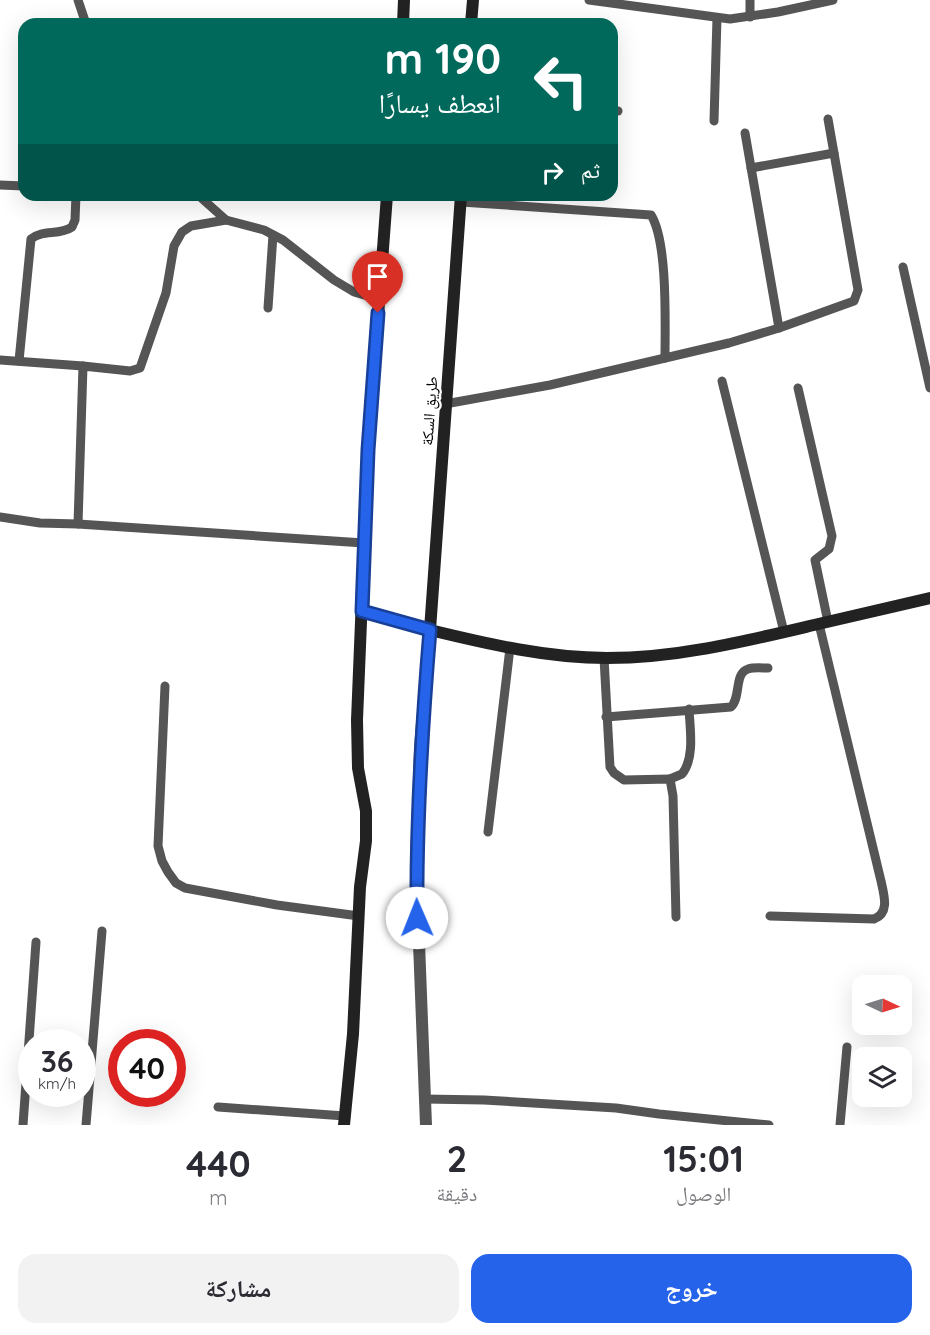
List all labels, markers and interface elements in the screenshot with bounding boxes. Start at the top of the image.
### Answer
text: 190 m [385,32,501,85]
icon: left [522,42,600,120]
text: انعطف يسارًا [379,86,501,120]
icon: right [536,156,569,189]
text: ثم [581,156,600,184]
pin [352,251,403,313]
icon: arrive [361,260,394,293]
street label: طريق السكة [417,376,442,446]
position arrow [385,886,449,950]
north arrow [852,975,912,1035]
map controls [852,975,912,1107]
speed limit sign: 40 [108,1029,186,1107]
text: 36 [41,1042,73,1080]
button: layers [852,1047,912,1107]
text: km/h [38,1074,76,1093]
text: 2 [447,1136,467,1181]
text: 15:01 [663,1136,744,1181]
text: 440 [186,1141,251,1186]
text: دقيقة [437,1181,477,1206]
text: الوصول [676,1181,731,1206]
text: m [209,1185,227,1210]
button: مشاركة [18,1254,459,1323]
button: خروج [471,1254,912,1323]

